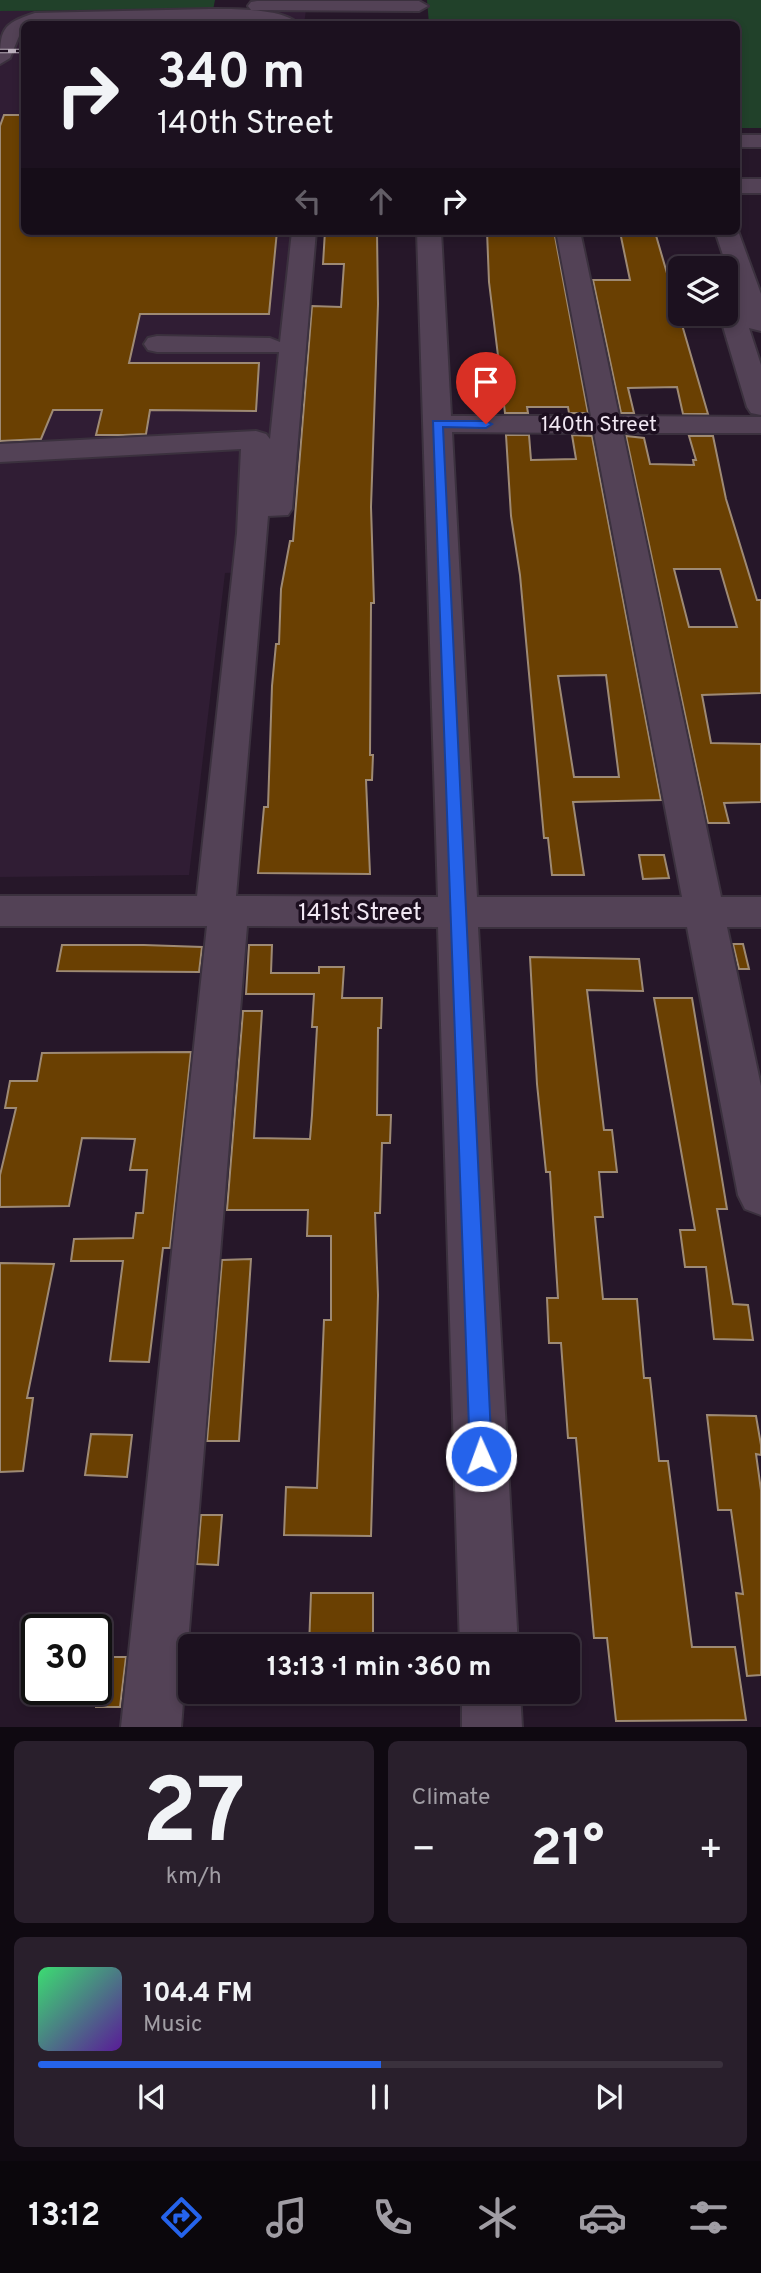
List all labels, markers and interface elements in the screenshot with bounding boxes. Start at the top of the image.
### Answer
text: 340 m [157,44,305,106]
icon: right [42,49,133,140]
text: 140th Street [157,105,334,145]
icon: left [289,182,327,220]
icon: ahead [362,182,400,220]
icon: right [435,182,473,220]
map controls [668,256,738,326]
button: layers [668,256,738,326]
pin [456,352,516,424]
icon: arrive [467,363,505,401]
street label: 140th Street [541,412,657,439]
street label: 141st Street [298,899,422,929]
position arrow [444,1419,518,1493]
speed limit sign: 30 [21,1614,112,1705]
text: 13:13 · 1 min · 360 m [267,1652,491,1685]
text: 27 [142,1760,246,1875]
text: Climate [412,1784,490,1813]
text: 21° [530,1818,604,1884]
text: − [412,1827,436,1876]
text: + [698,1827,723,1876]
text: km/h [166,1863,222,1892]
text: 104.4 FM [143,1978,253,2011]
text: Music [143,2011,203,2040]
icon: previous [133,2078,171,2116]
icon: pause [361,2078,399,2116]
icon: next [590,2078,628,2116]
icon: directions [157,2193,206,2242]
icon: music [262,2193,311,2242]
icon: phone [368,2193,417,2242]
icon: climate [473,2193,522,2242]
icon: car [578,2193,627,2242]
icon: filters [684,2193,733,2242]
text: 13:12 [28,2197,100,2237]

